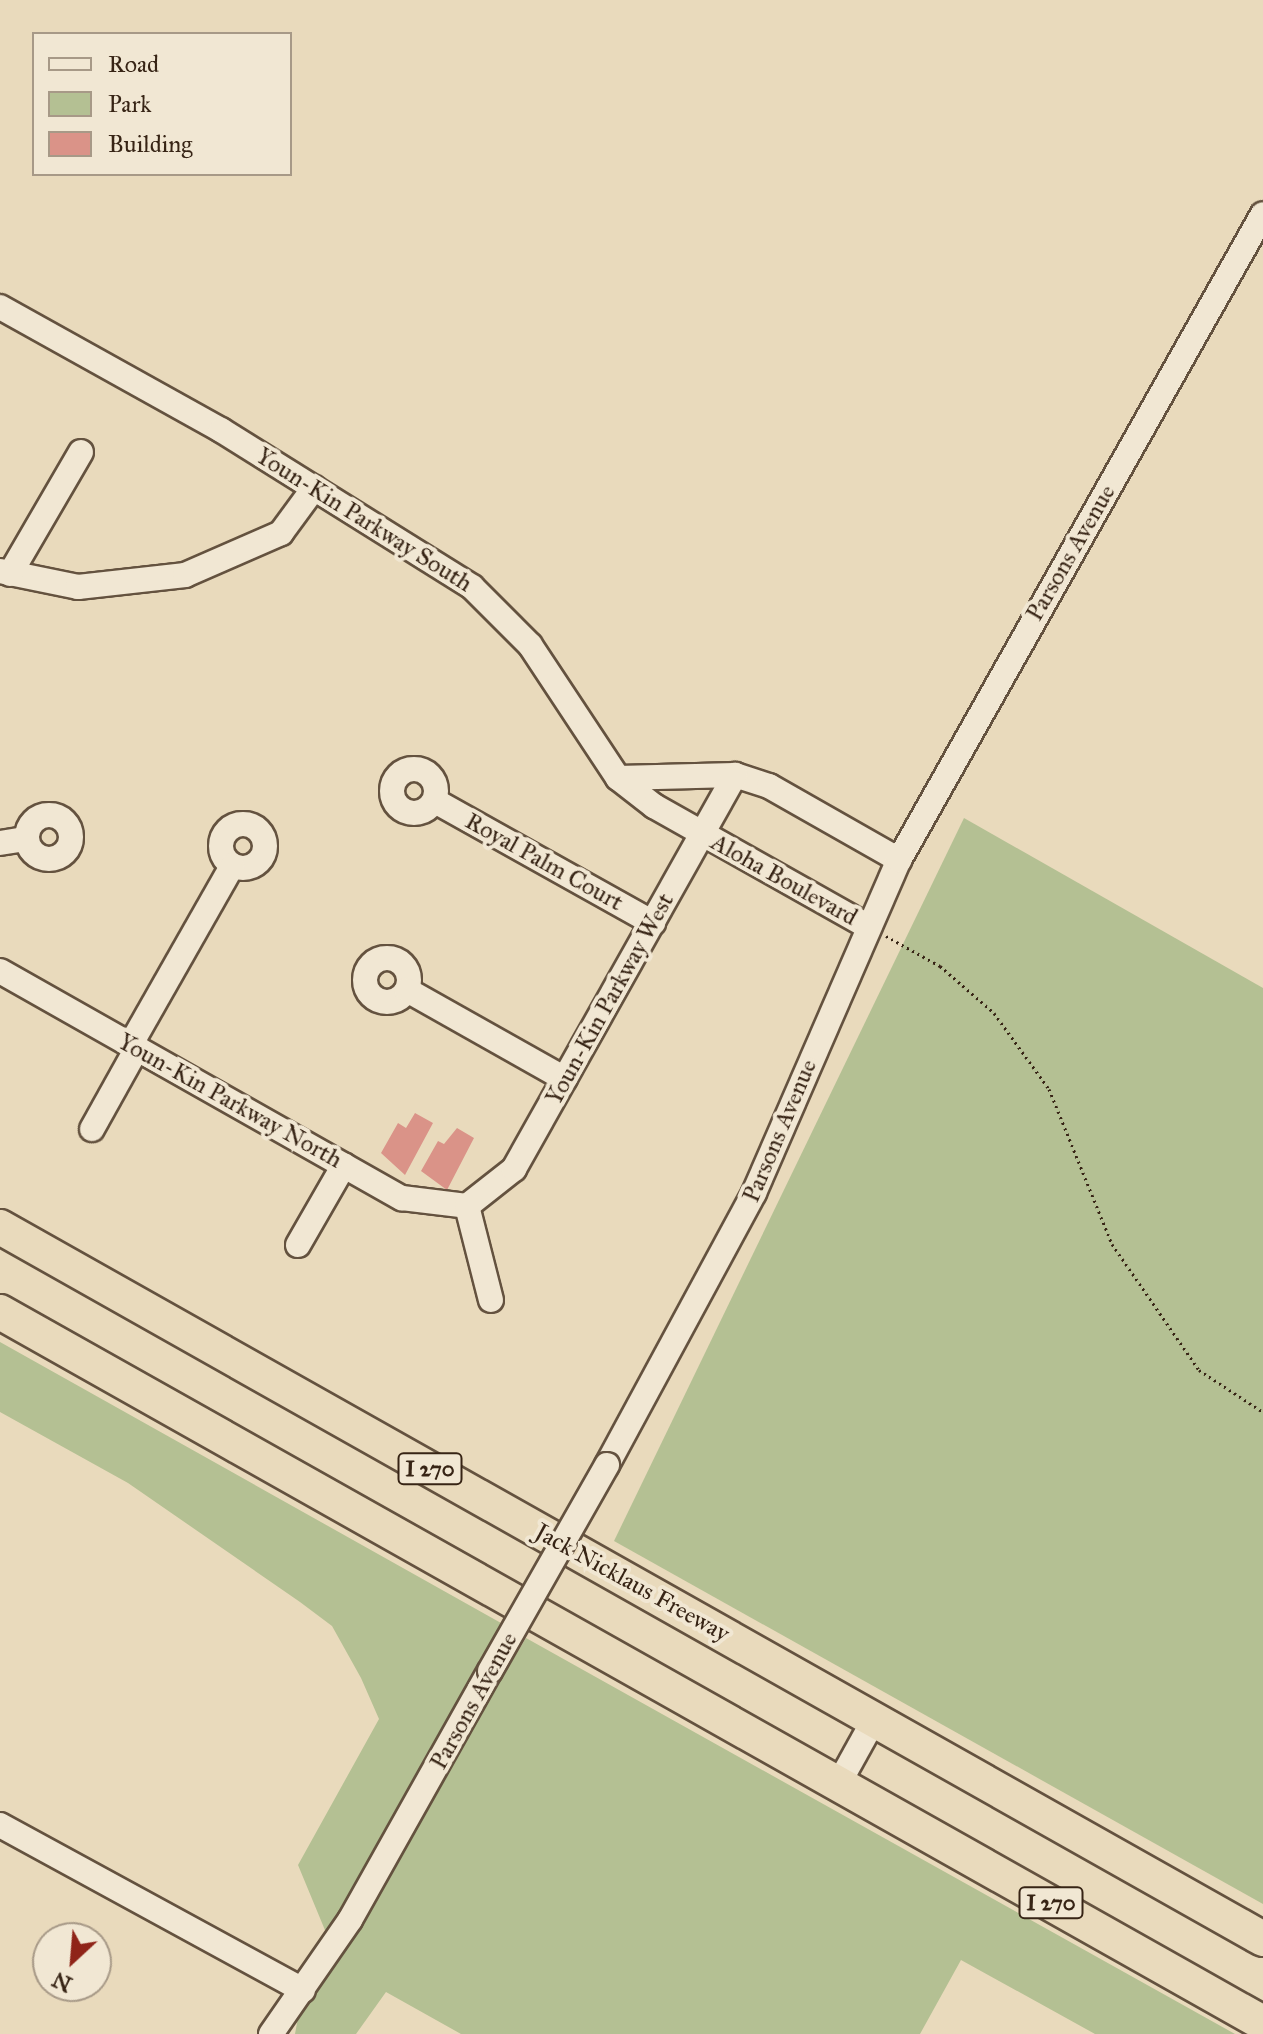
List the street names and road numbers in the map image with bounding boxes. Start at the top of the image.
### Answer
street label: Youn-Kin Parkway South [251,442,477,598]
street label: Parsons Avenue [1020,480,1122,626]
street label: Royal Palm Court [460,807,628,917]
street label: Aloha Boulevard [706,828,862,932]
street label: Youn-Kin Parkway West [540,888,680,1110]
street label: Youn-Kin Parkway North [113,1027,347,1175]
street label: Parsons Avenue [737,1055,823,1207]
road number: I 270 [396,1451,464,1487]
street label: Jack Nicklaus Freeway [530,1518,734,1648]
street label: Parsons Avenue [424,1627,524,1775]
road number: I 270 [1017,1885,1085,1921]

